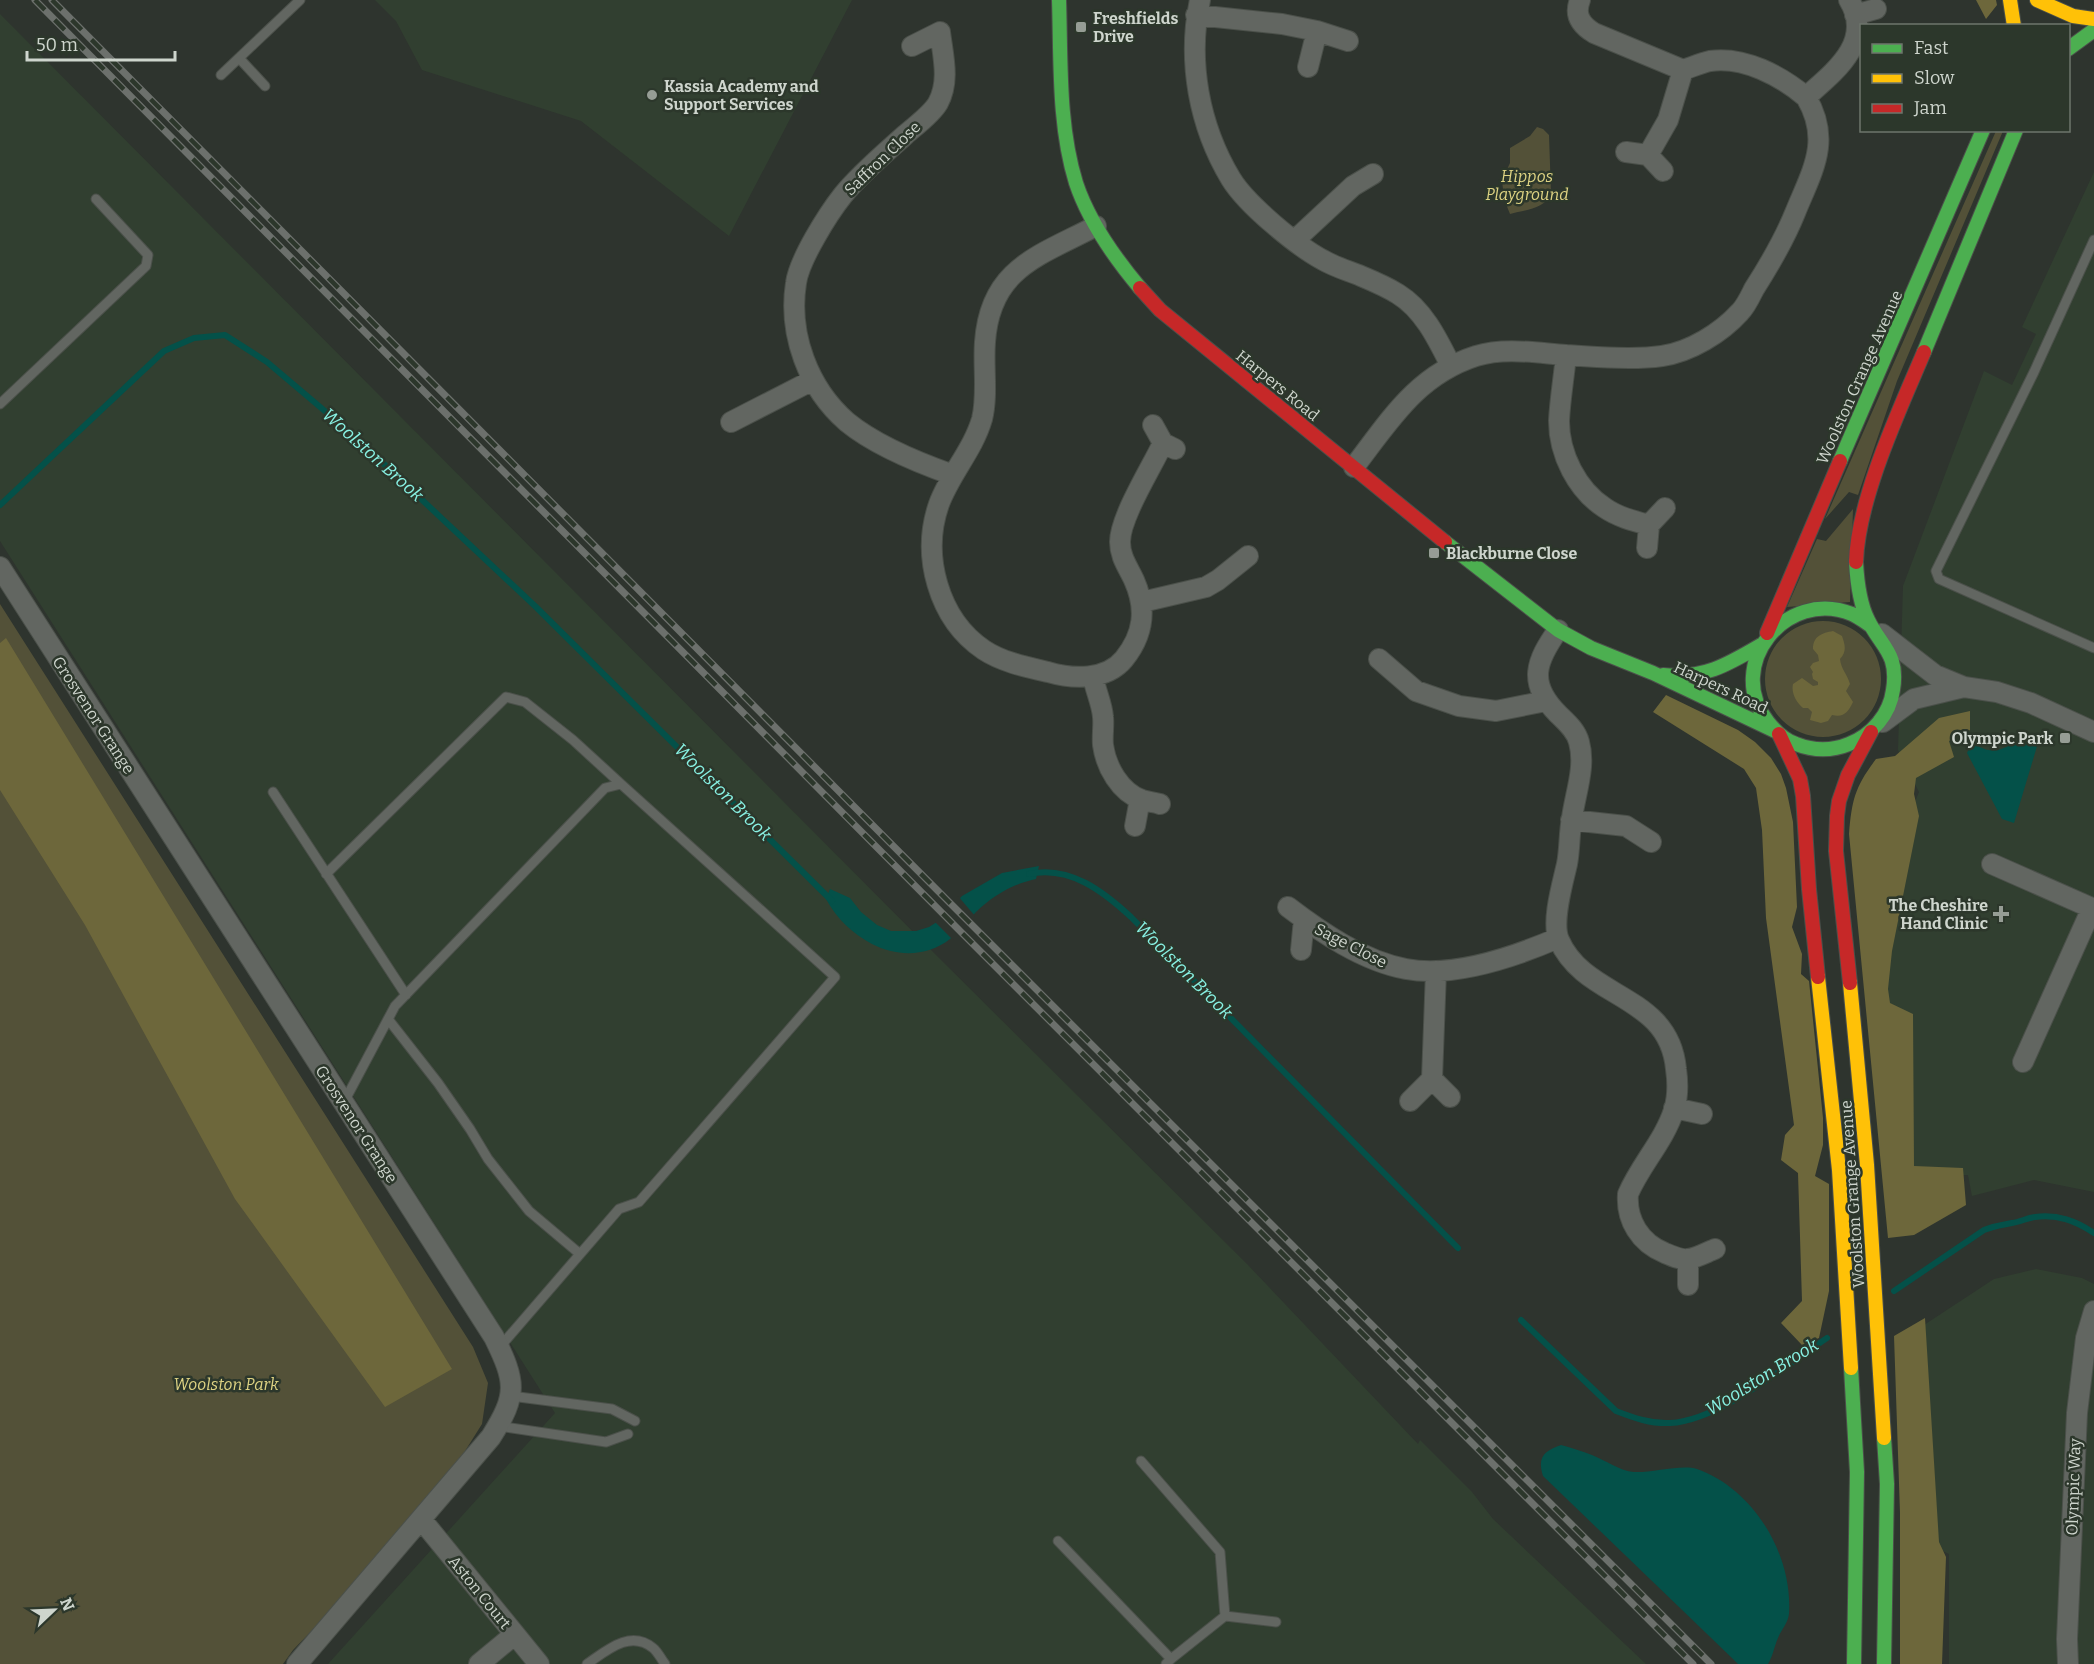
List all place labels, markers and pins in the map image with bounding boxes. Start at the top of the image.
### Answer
place label: Freshfields Drive [1093,9,1178,46]
marker: Freshfields Drive [1074,20,1088,34]
place label: Kassia Academy and Support Services [664,77,819,114]
marker: Kassia Academy and Support Services [645,88,659,102]
place label: Blackburne Close [1446,544,1577,563]
marker: Blackburne Close [1427,546,1441,560]
place label: Olympic Park [1951,729,2053,748]
marker: Olympic Park [2058,731,2072,745]
place label: The Cheshire Hand Clinic [1889,896,1988,933]
marker: The Cheshire Hand Clinic [1992,905,2010,923]

